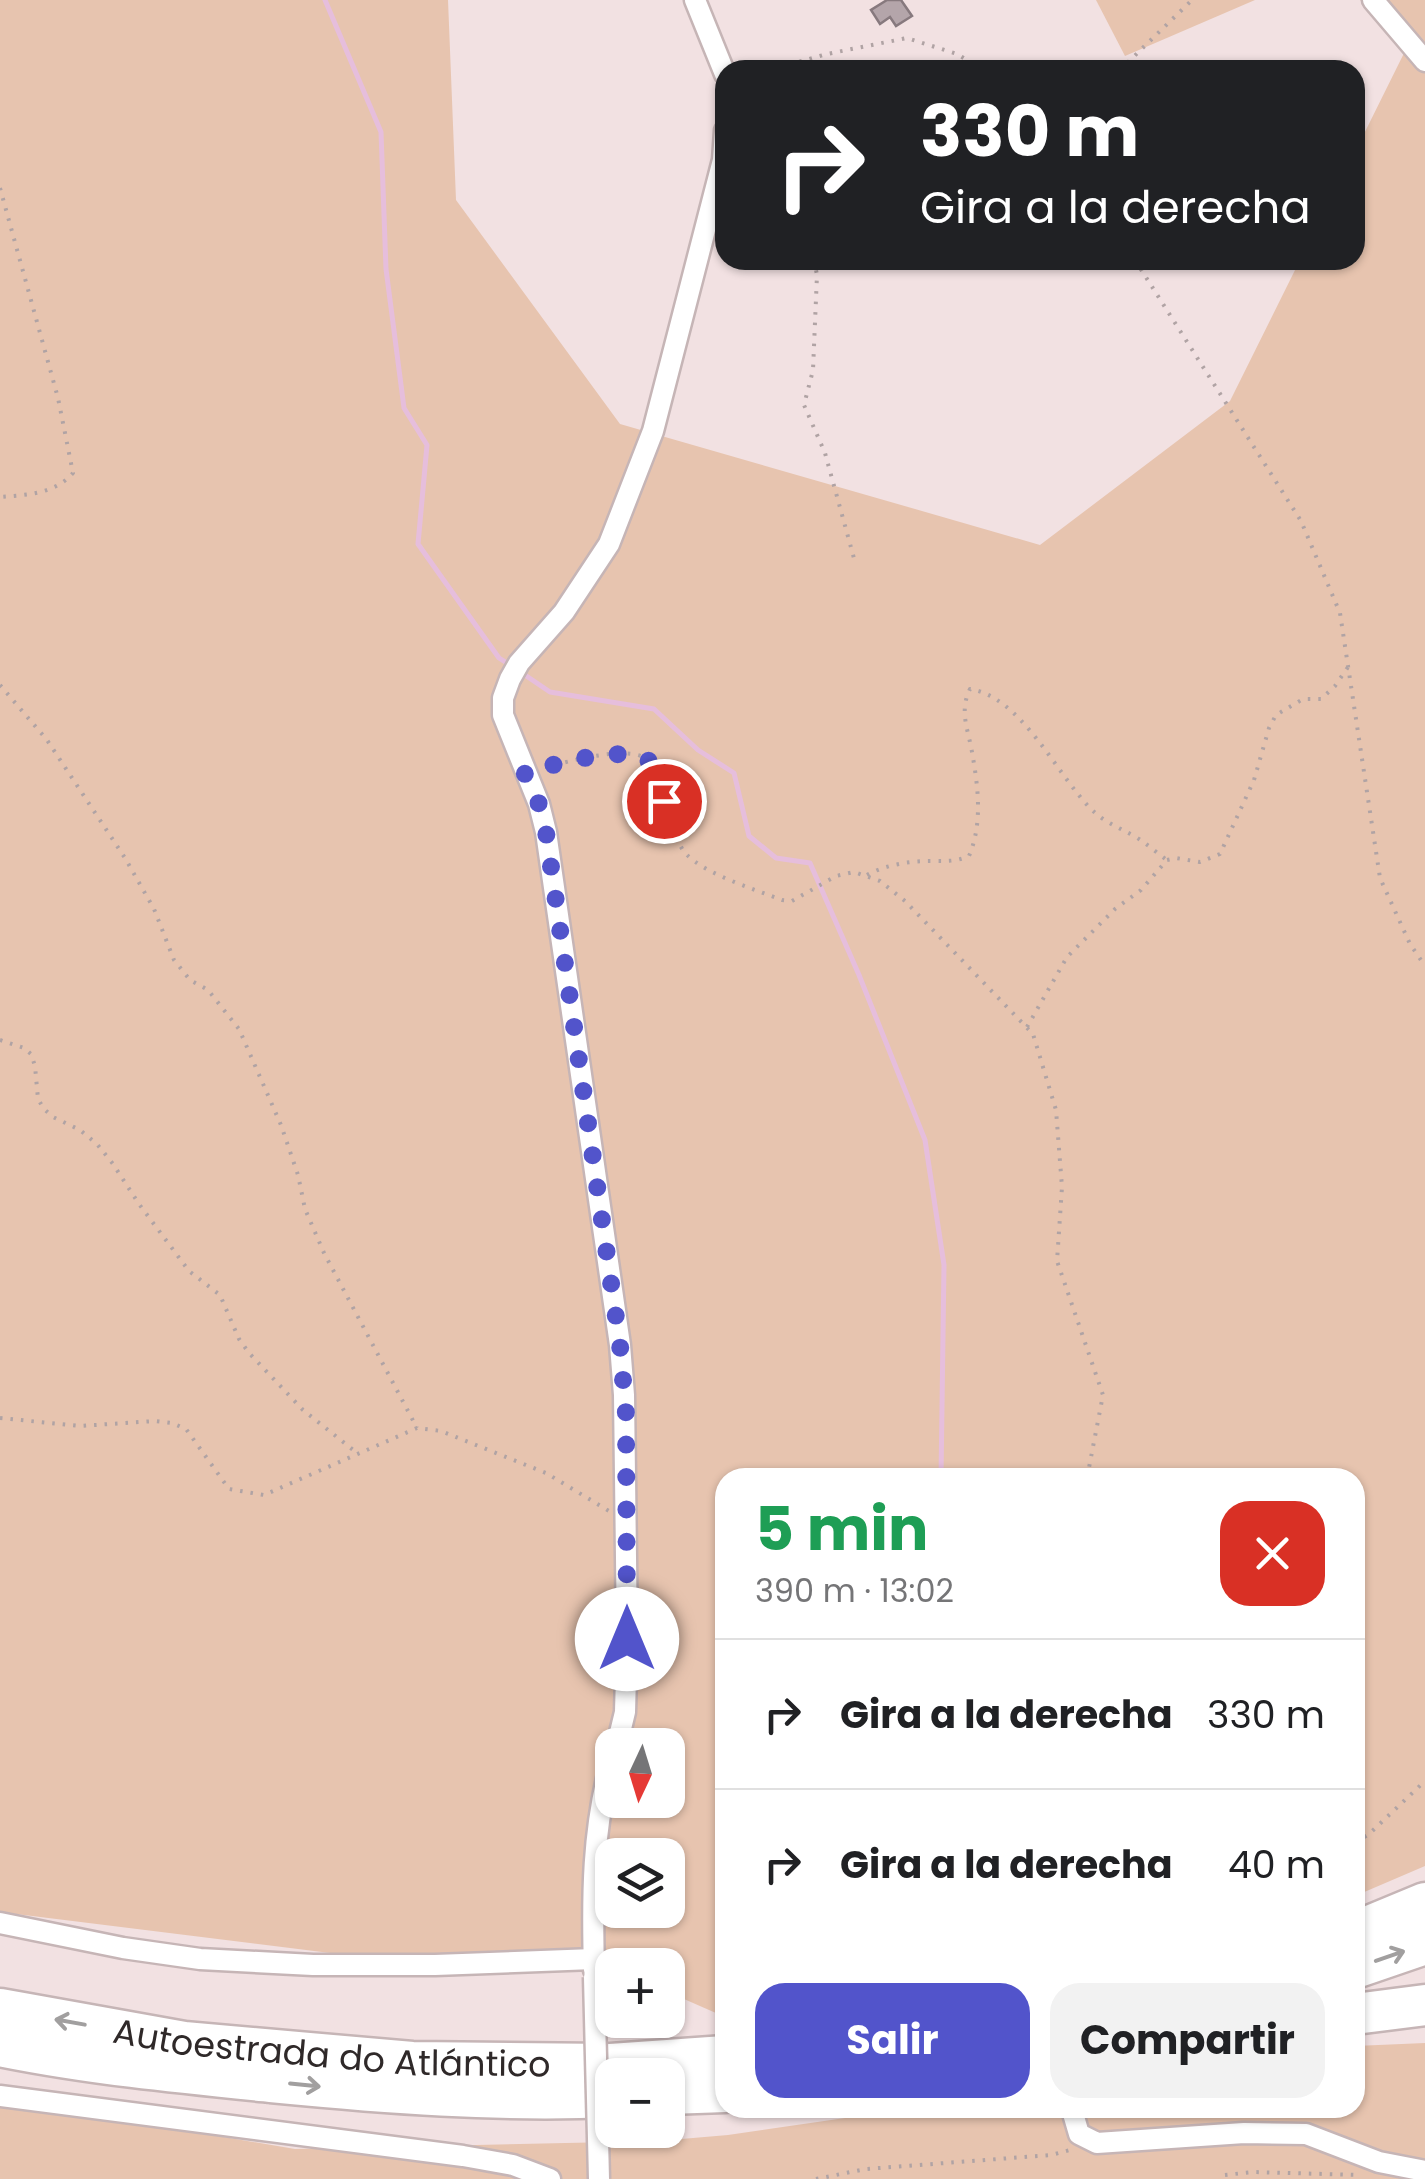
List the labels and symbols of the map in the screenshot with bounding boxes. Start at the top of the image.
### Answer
pin [622,759,707,844]
position arrow [575,1587,679,1691]
north arrow [595,1728,685,1818]
one-way arrow [1374,1946,1406,1964]
street label: Autoestrada do Atlántico [109,2005,551,2088]
one-way arrow [55,2012,87,2031]
one-way arrow [288,2076,321,2095]

